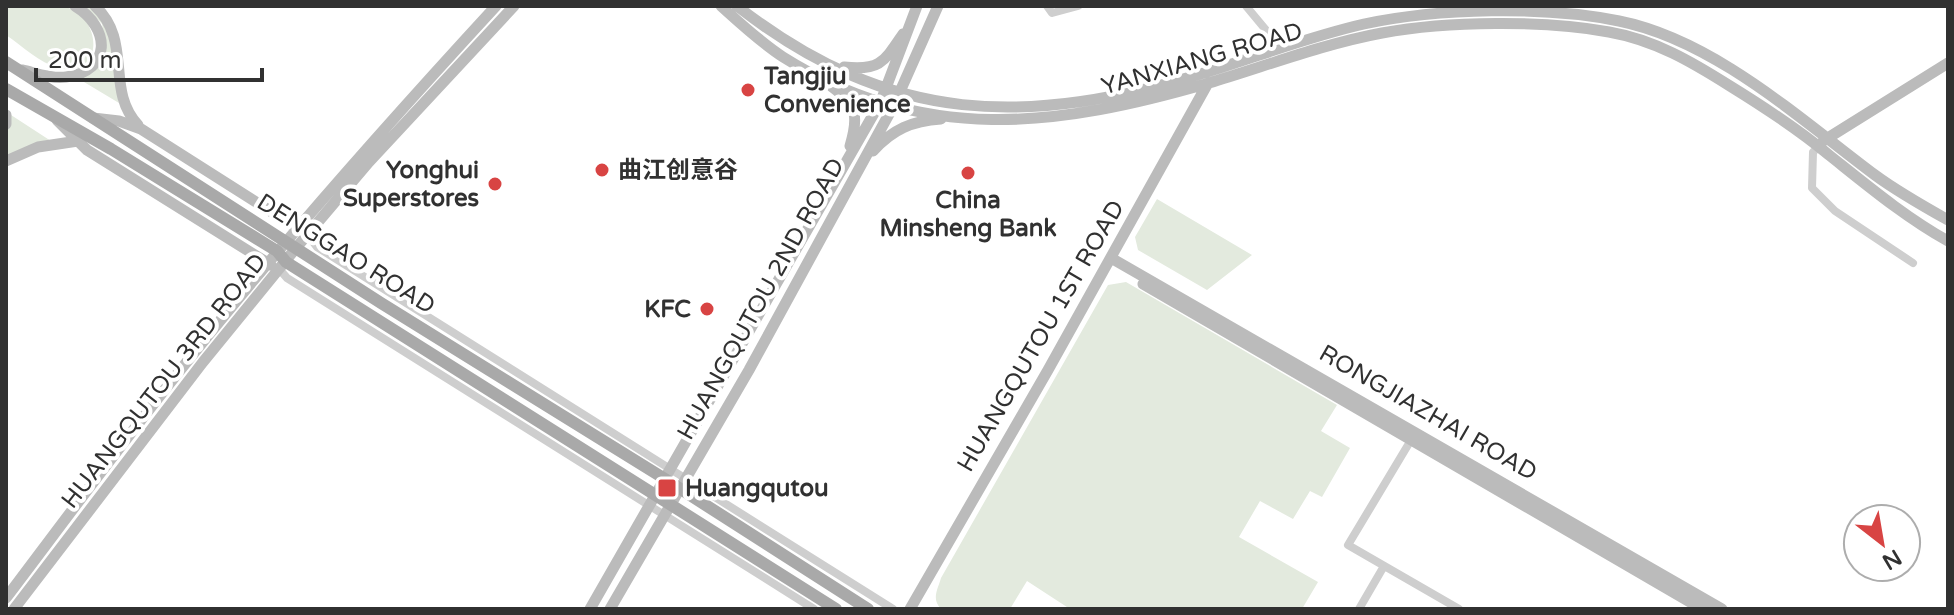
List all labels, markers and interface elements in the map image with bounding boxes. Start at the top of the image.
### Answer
street label: YANXIANG ROAD [1098,16,1306,102]
scale bar [36,32,262,82]
text: 200 m [48,46,122,75]
place label: Tangjiu Convenience [763,62,911,119]
marker: Tangjiu Convenience [739,81,757,99]
street label: HUANGQUTOU 2ND ROAD [671,153,851,445]
place label: Yonghui Superstores [343,156,479,213]
place label: 曲江创意谷 [618,156,738,185]
marker: 曲江创意谷 [593,161,611,179]
marker: China Minsheng Bank [959,164,977,182]
marker: Yonghui Superstores [486,175,504,193]
place label: China Minsheng Bank [879,186,1057,243]
street label: DENGGAO ROAD [252,188,440,320]
street label: HUANGQUTOU 1ST ROAD [951,195,1131,477]
street label: HUANGQUTOU 3RD ROAD [55,248,273,514]
place label: KFC [644,295,691,324]
marker: KFC [698,300,716,318]
street label: RONGJIAZHAI ROAD [1314,339,1542,487]
place label: Huangqutou [685,474,829,503]
marker: Huangqutou [656,477,678,499]
north arrow [1842,503,1922,583]
text: N [1878,544,1906,575]

